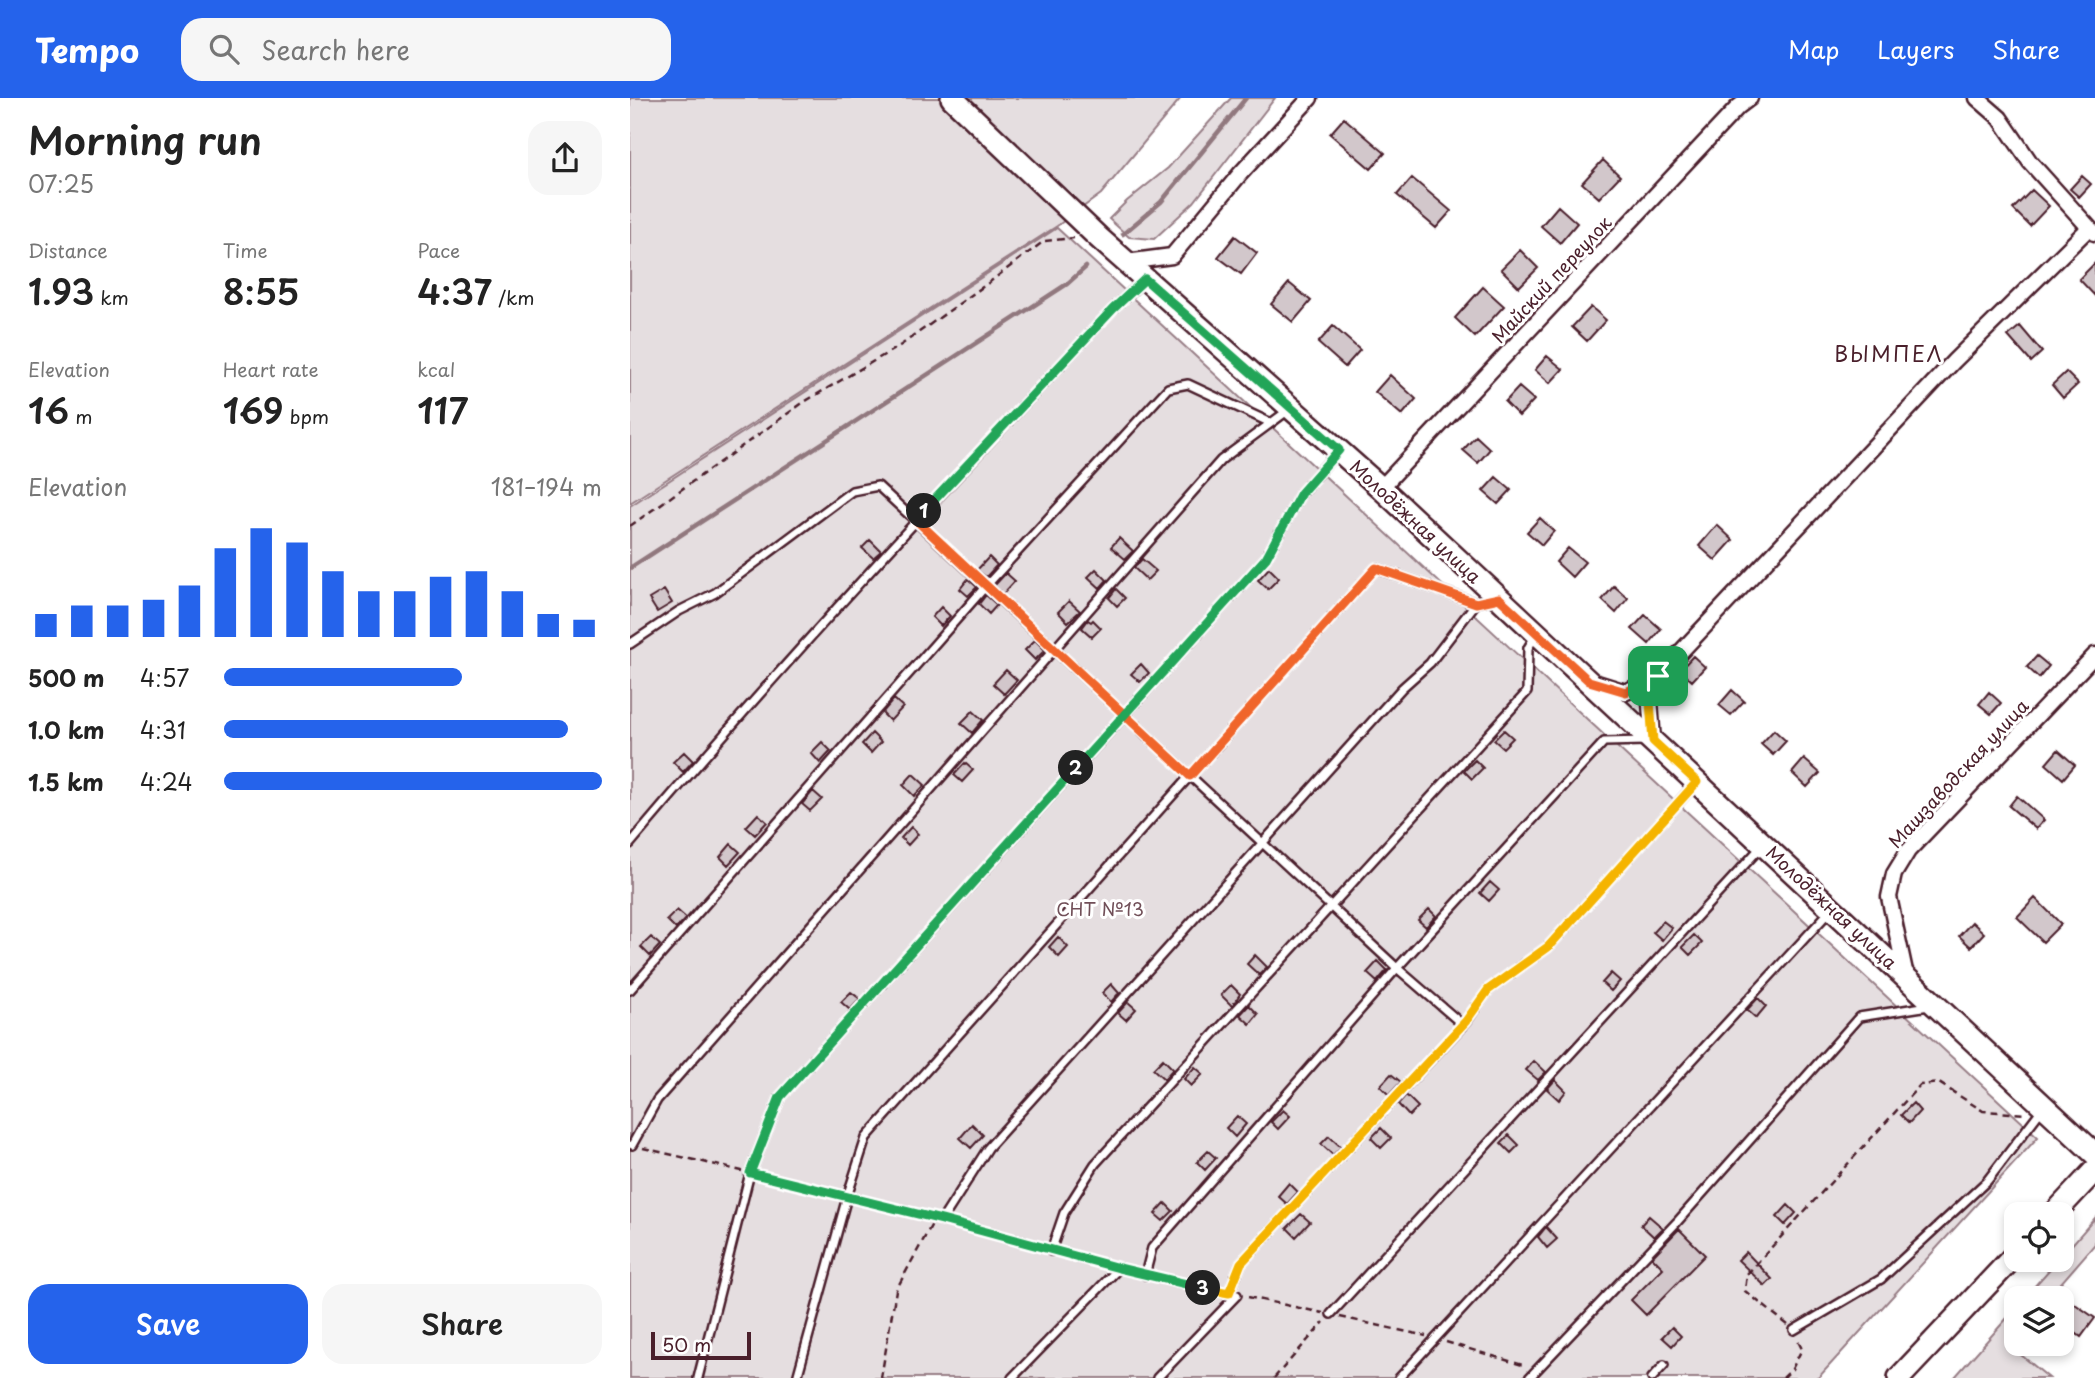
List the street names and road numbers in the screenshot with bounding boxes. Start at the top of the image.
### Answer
street label: Майский переулок [1485,209,1617,349]
street label: Молодёжная улица [1344,453,1488,590]
street label: Машзаводская улица [1882,692,2035,853]
street label: Молодёжная улица [1760,839,1904,976]

